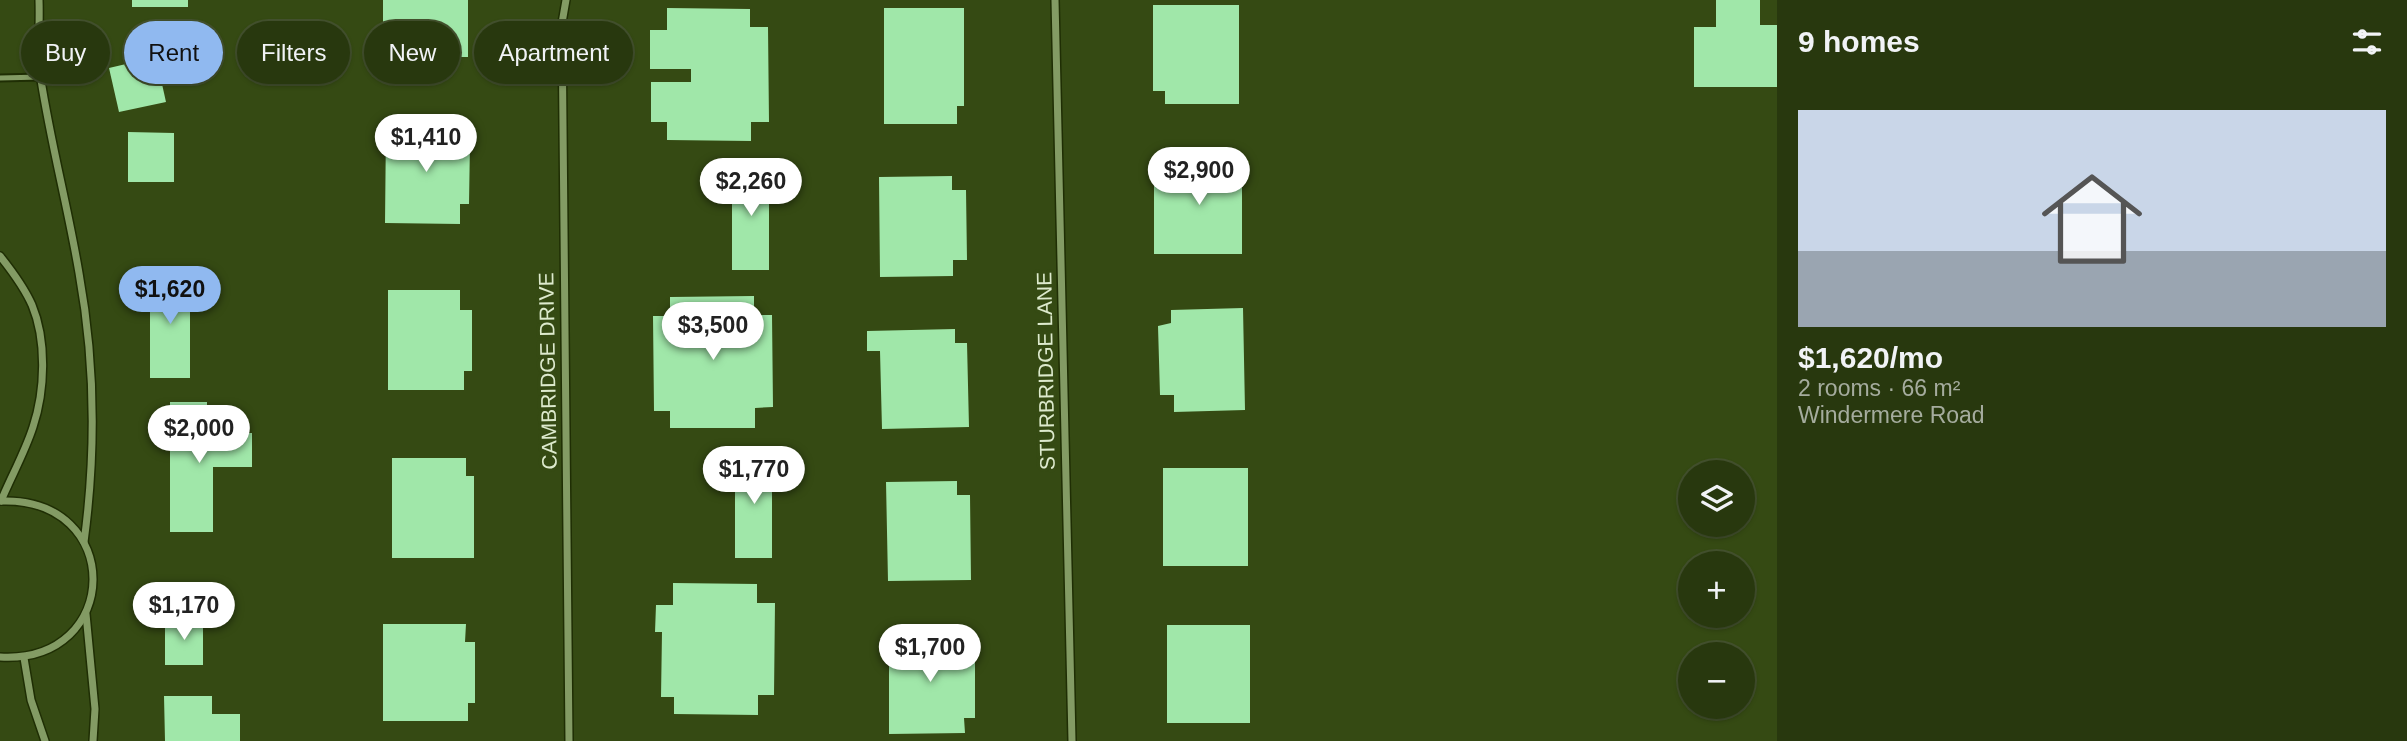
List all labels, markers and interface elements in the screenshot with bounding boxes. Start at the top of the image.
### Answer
chip: Buy [21,21,110,84]
chip: Rent [124,21,223,84]
chip: Filters [237,21,350,84]
chip: New [364,21,460,84]
chip: Apartment [474,21,633,84]
icon: filters [2348,23,2386,61]
text: 9 homes [1798,25,1920,58]
pin: $1,410 [369,114,483,174]
text: $1,410 [391,124,461,150]
pin: $2,900 [1142,148,1256,207]
icon: home [2029,156,2155,282]
text: $2,900 [1164,157,1234,183]
pin: $2,260 [694,158,808,218]
text: $2,260 [716,168,786,194]
pin: $1,620 [113,266,227,326]
street label: CAMBRIDGE DRIVE [534,272,561,470]
street label: STURBRIDGE LANE [1032,272,1059,470]
text: $1,620 [135,276,205,302]
pin: $3,500 [656,302,770,362]
text: $3,500 [678,312,748,338]
text: $1,620/mo [1798,341,1943,374]
text: 2 rooms · 66 m² [1798,375,1960,401]
text: Windermere Road [1798,402,1985,428]
pin: $2,000 [142,406,256,465]
text: $2,000 [164,415,234,441]
pin: $1,770 [697,447,811,506]
text: $1,770 [719,456,789,482]
map controls [1678,460,1755,719]
button: layers [1678,460,1755,537]
button: + [1678,551,1755,628]
pin: $1,170 [127,582,241,642]
text: $1,170 [149,592,219,618]
pin: $1,700 [873,624,987,684]
text: $1,700 [895,634,965,660]
button: − [1678,642,1755,719]

